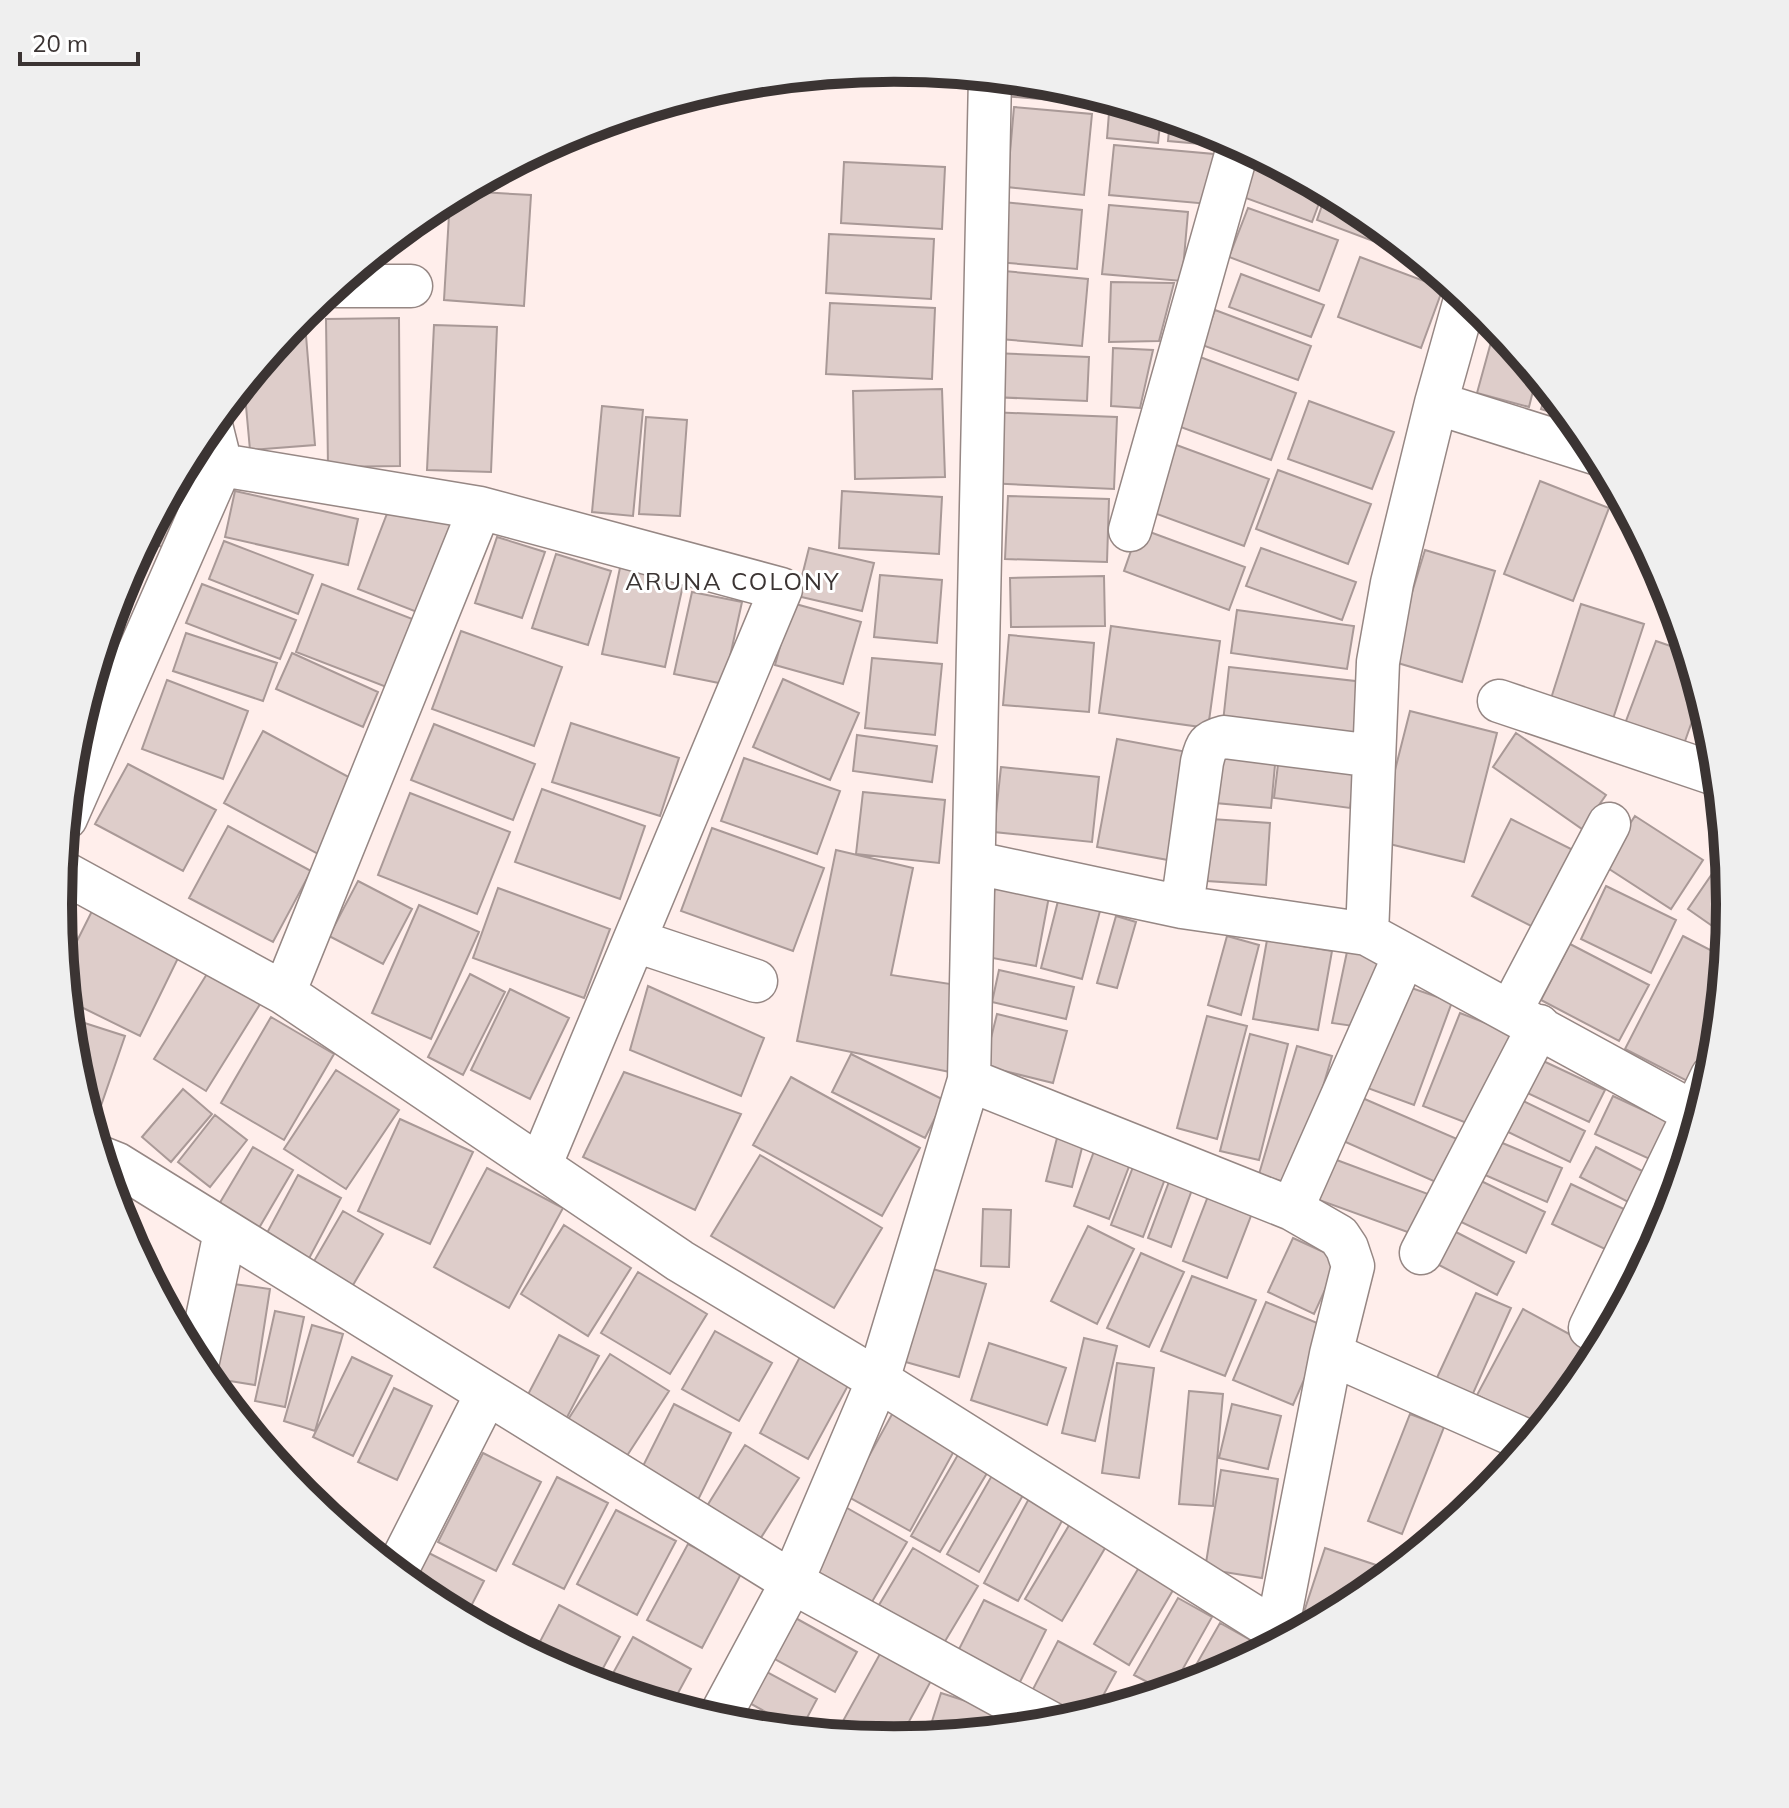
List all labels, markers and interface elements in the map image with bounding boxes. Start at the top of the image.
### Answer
scale bar [20,16,138,66]
text: 20 m [32,28,88,58]
district label: ARUNA COLONY [625,566,841,596]

